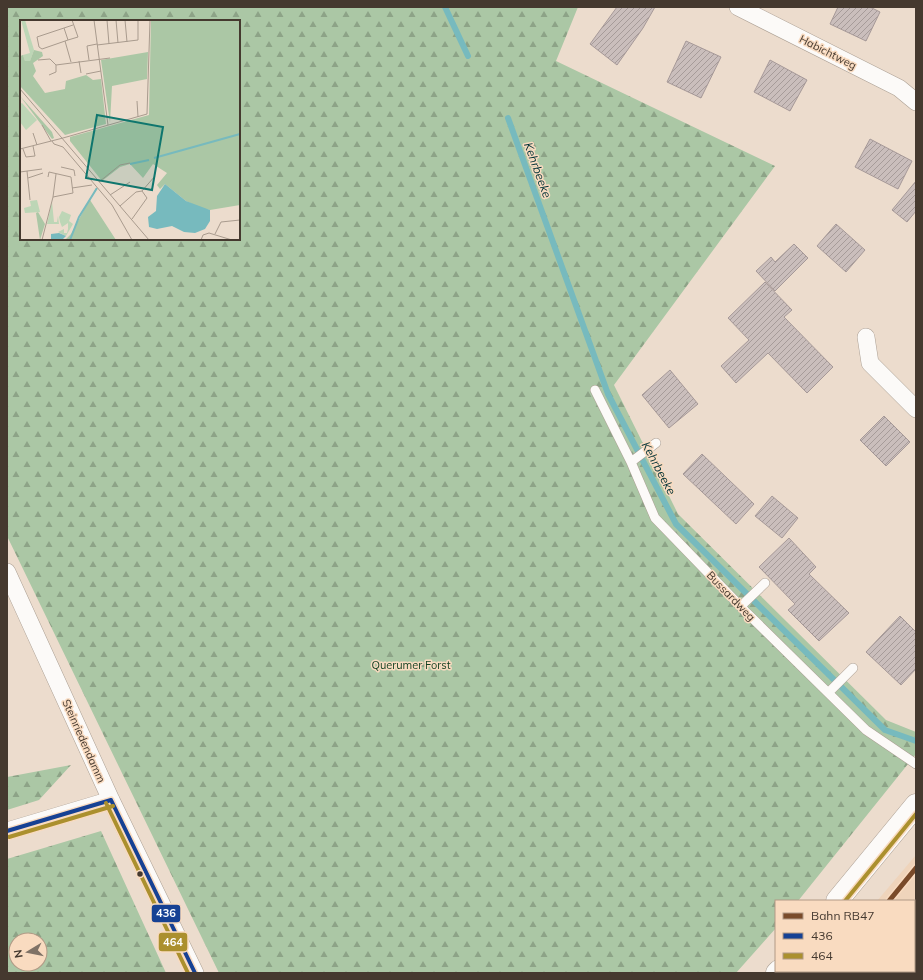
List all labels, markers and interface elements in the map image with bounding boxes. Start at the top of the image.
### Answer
inset map [20,20,240,240]
street label: Habichtweg [797,32,859,72]
water label: Kehrbeeke [521,140,555,200]
water label: Kehrbeeke [639,439,680,498]
street label: Bussardweg [704,568,758,624]
park label: Querumer Forst [371,658,451,672]
street label: Steinriedendamm [59,697,109,785]
unlabelled marker [135,869,145,879]
legend [775,900,915,972]
line badge: 436 [151,904,181,923]
text: 436 [156,906,176,920]
text: Bahn RB47 [811,908,874,923]
text: 436 [811,928,833,943]
north arrow [8,932,48,972]
line badge: 464 [158,932,188,952]
text: 464 [163,935,183,949]
text: N [11,948,26,959]
text: 464 [811,948,833,963]

